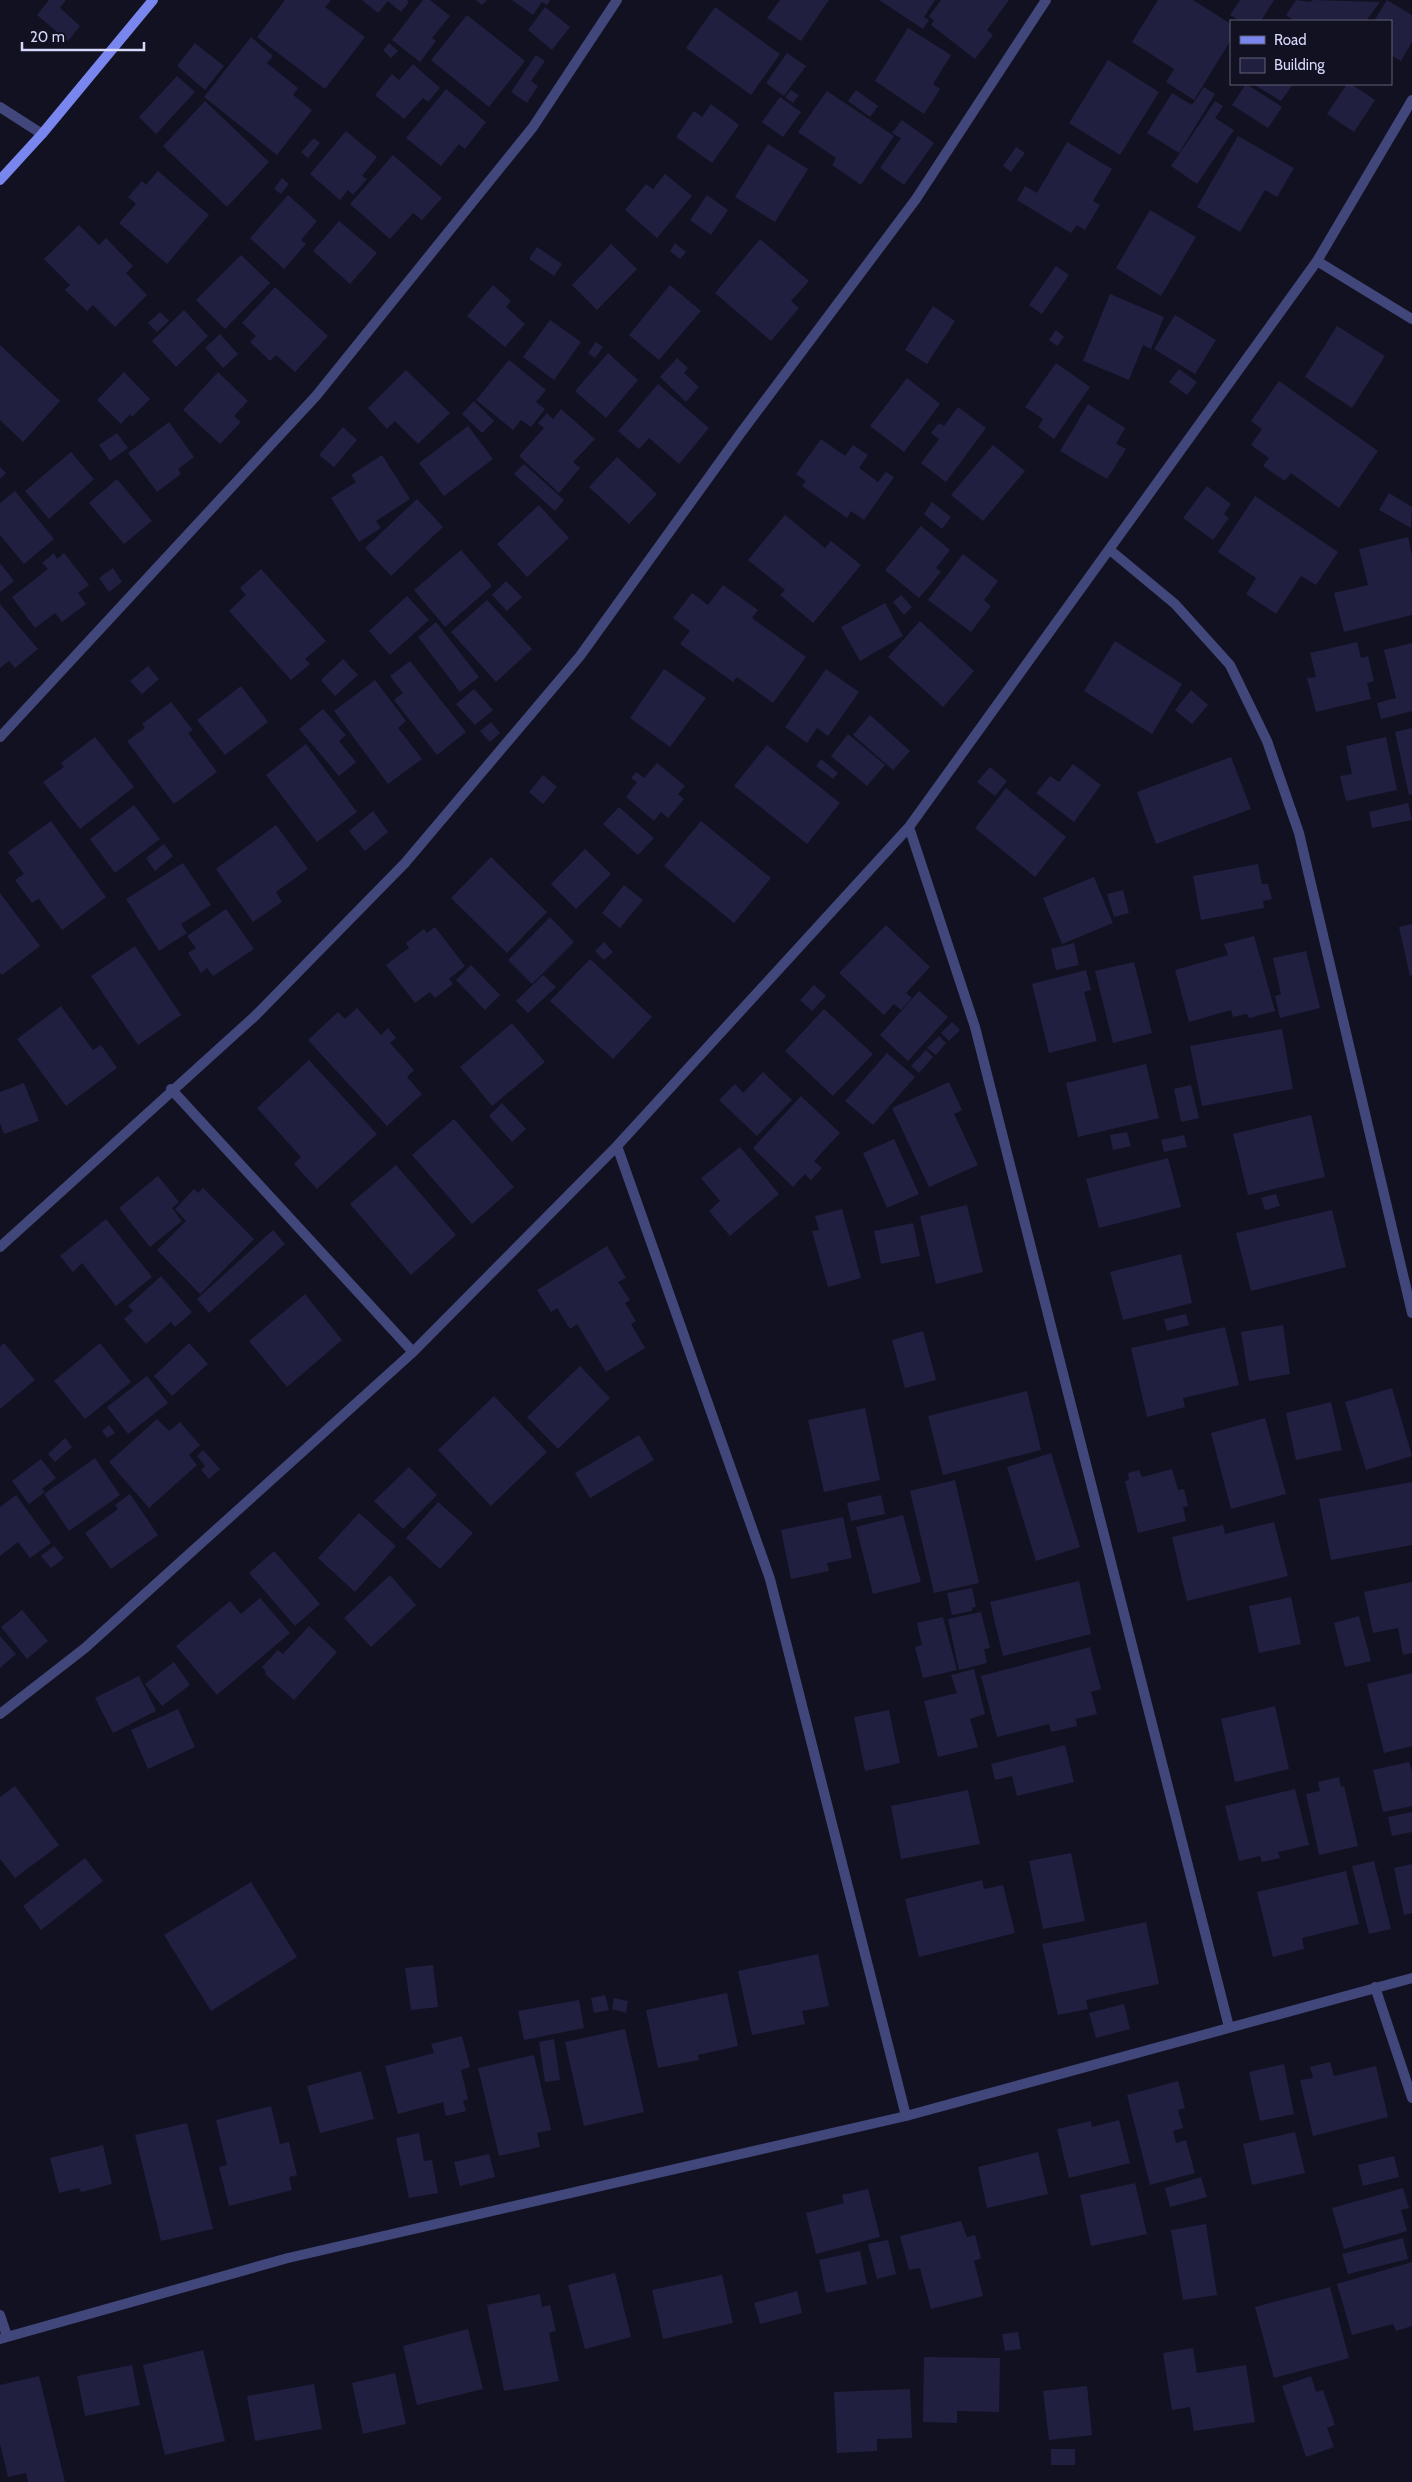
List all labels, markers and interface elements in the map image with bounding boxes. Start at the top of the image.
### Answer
scale bar [22,20,145,52]
legend [1230,20,1392,85]
text: 20 m [30,28,65,46]
text: Road [1274,31,1307,49]
text: Building [1274,56,1325,74]

